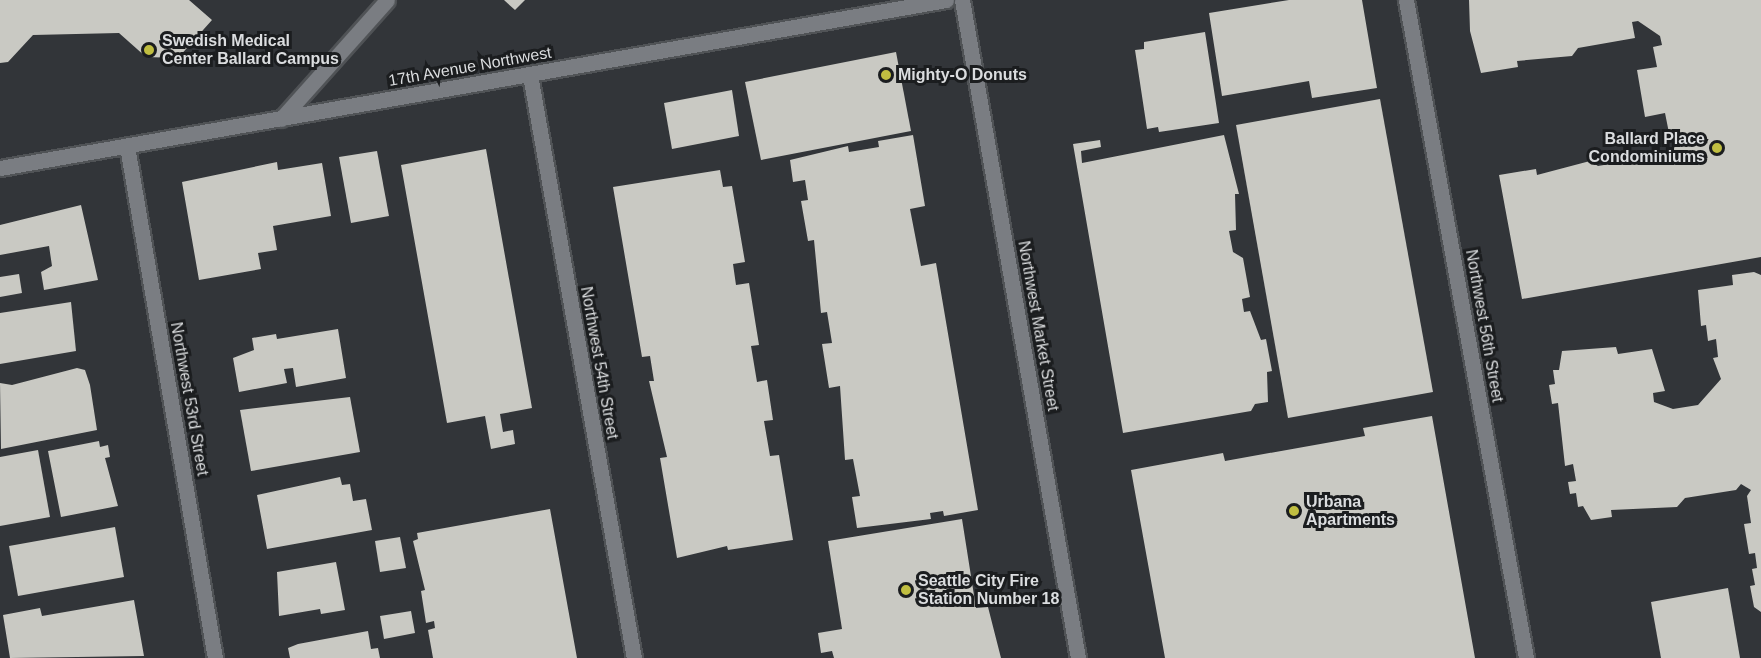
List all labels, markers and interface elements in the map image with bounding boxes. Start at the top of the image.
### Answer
place label: Swedish Medical Center Ballard Campus [162,31,339,69]
marker: Swedish Medical Center Ballard Campus [140,41,158,59]
street label: 17th Avenue Northwest [387,43,553,91]
place label: Mighty-O Donuts [898,65,1027,85]
marker: Mighty-O Donuts [879,68,893,82]
place label: Ballard Place Condominiums [1589,129,1705,167]
marker: Ballard Place Condominiums [1710,141,1724,155]
street label: Northwest Market Street [1014,239,1062,413]
street label: Northwest 56th Street [1461,248,1507,404]
street label: Northwest 54th Street [576,285,622,441]
street label: Northwest 53rd Street [166,321,212,477]
place label: Urbana Apartments [1306,492,1395,530]
marker: Urbana Apartments [1287,504,1301,518]
place label: Seattle City Fire Station Number 18 [918,571,1059,609]
marker: Seattle City Fire Station Number 18 [899,583,913,597]

